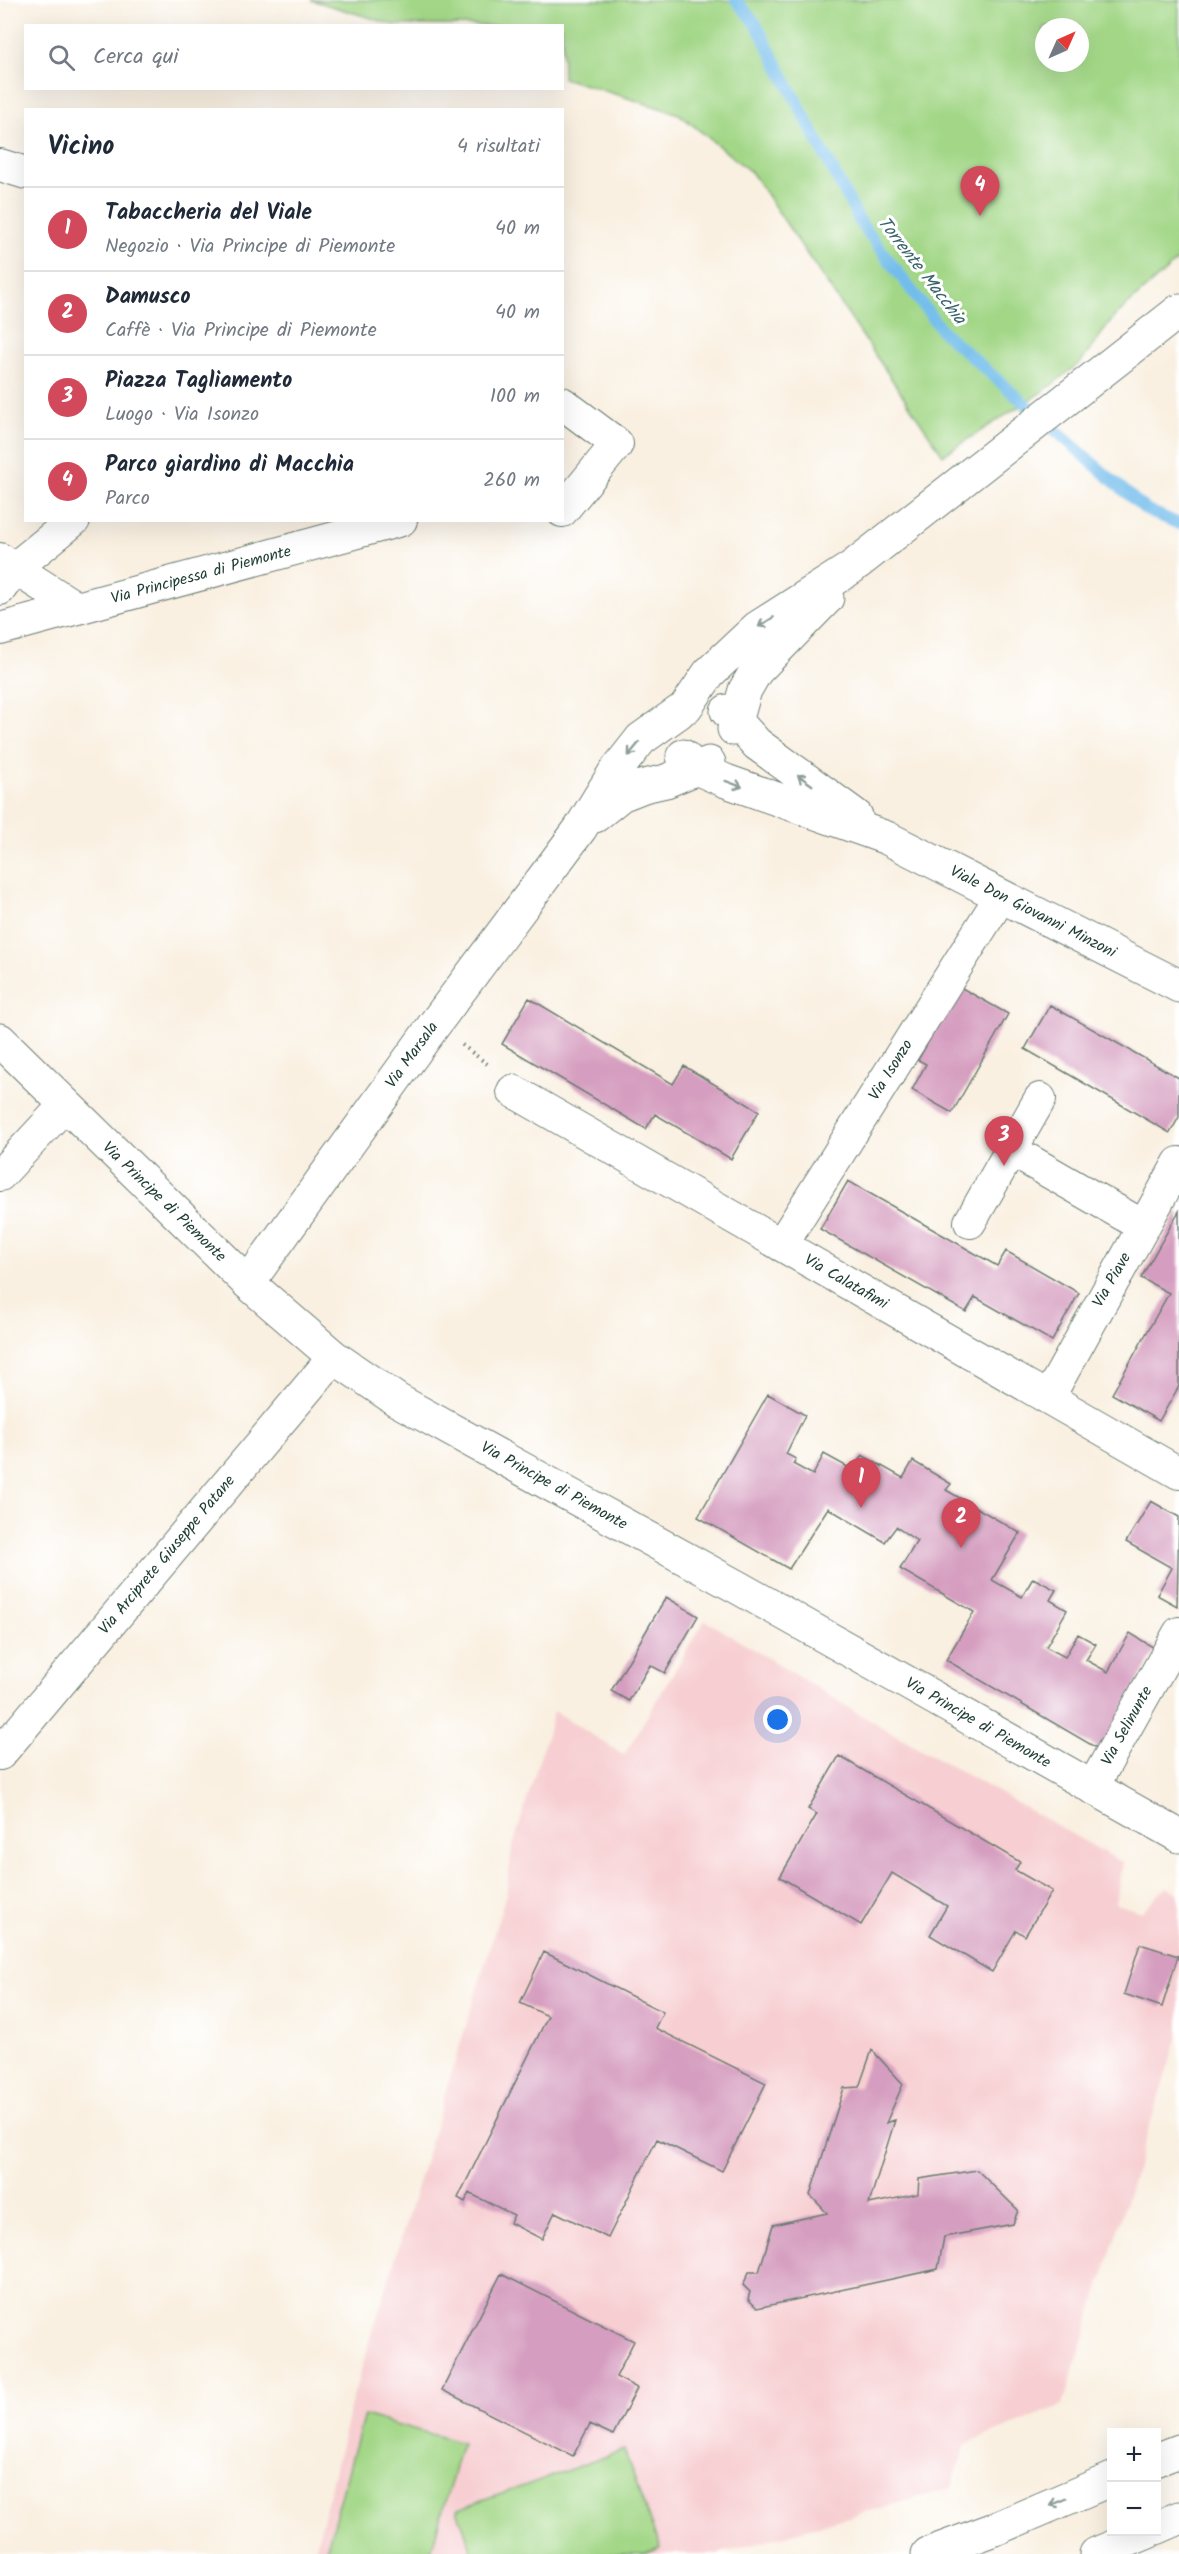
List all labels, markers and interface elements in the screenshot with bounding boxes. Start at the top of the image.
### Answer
north arrow [1035,18,1089,72]
search box [24,24,564,90]
text: Cerca qui [93,40,179,75]
icon: search [45,41,78,74]
text: Vicino [48,126,114,168]
text: 4 risultati [457,131,540,163]
pin: 4 [960,166,1000,216]
text: Tabaccheria del Viale [105,196,312,231]
water label: Torrente Macchia [869,211,974,333]
text: 1 [64,213,71,245]
text: 40 m [495,213,540,245]
text: Negozio · Via Principe di Piemonte [105,231,395,263]
text: Damusco [105,280,191,315]
text: 2 [62,297,73,329]
text: 40 m [495,297,540,329]
text: Caffè · Via Principe di Piemonte [105,315,377,347]
text: Piazza Tagliamento [105,364,292,399]
text: 3 [62,381,73,413]
text: 100 m [490,381,540,413]
text: Luogo · Via Isonzo [105,399,259,431]
text: Parco giardino di Macchia [105,448,354,483]
text: 4 [62,465,73,497]
text: 260 m [483,465,540,497]
text: Parco [105,483,150,515]
street label: Via Principessa di Piemonte [108,539,294,611]
one-way arrow [758,617,775,629]
one-way arrow [628,740,641,756]
one-way arrow [798,773,814,786]
one-way arrow [724,779,743,790]
street label: Viale Don Giovanni Minzoni [945,859,1122,965]
street label: Via Marsala [379,1016,445,1094]
street label: Via Isonzo [862,1035,920,1105]
pin: 3 [984,1116,1024,1166]
street label: Via Principe di Piemonte [96,1136,232,1268]
street label: Via Calatafimi [799,1248,894,1317]
street label: Via Piave [1086,1248,1138,1312]
street label: Via Principe di Piemonte [476,1435,632,1537]
pin: 1 [842,1458,880,1508]
street label: Via Arciprete Giuseppe Patane [93,1470,241,1640]
pin: 2 [942,1498,980,1548]
street label: Via Principe di Piemonte [900,1671,1056,1775]
street label: Via Selinunte [1095,1682,1159,1770]
your location [763,1705,792,1734]
map controls [1107,2428,1161,2536]
button: + [1107,2428,1161,2482]
button: − [1107,2482,1161,2536]
one-way arrow [1049,2497,1067,2508]

